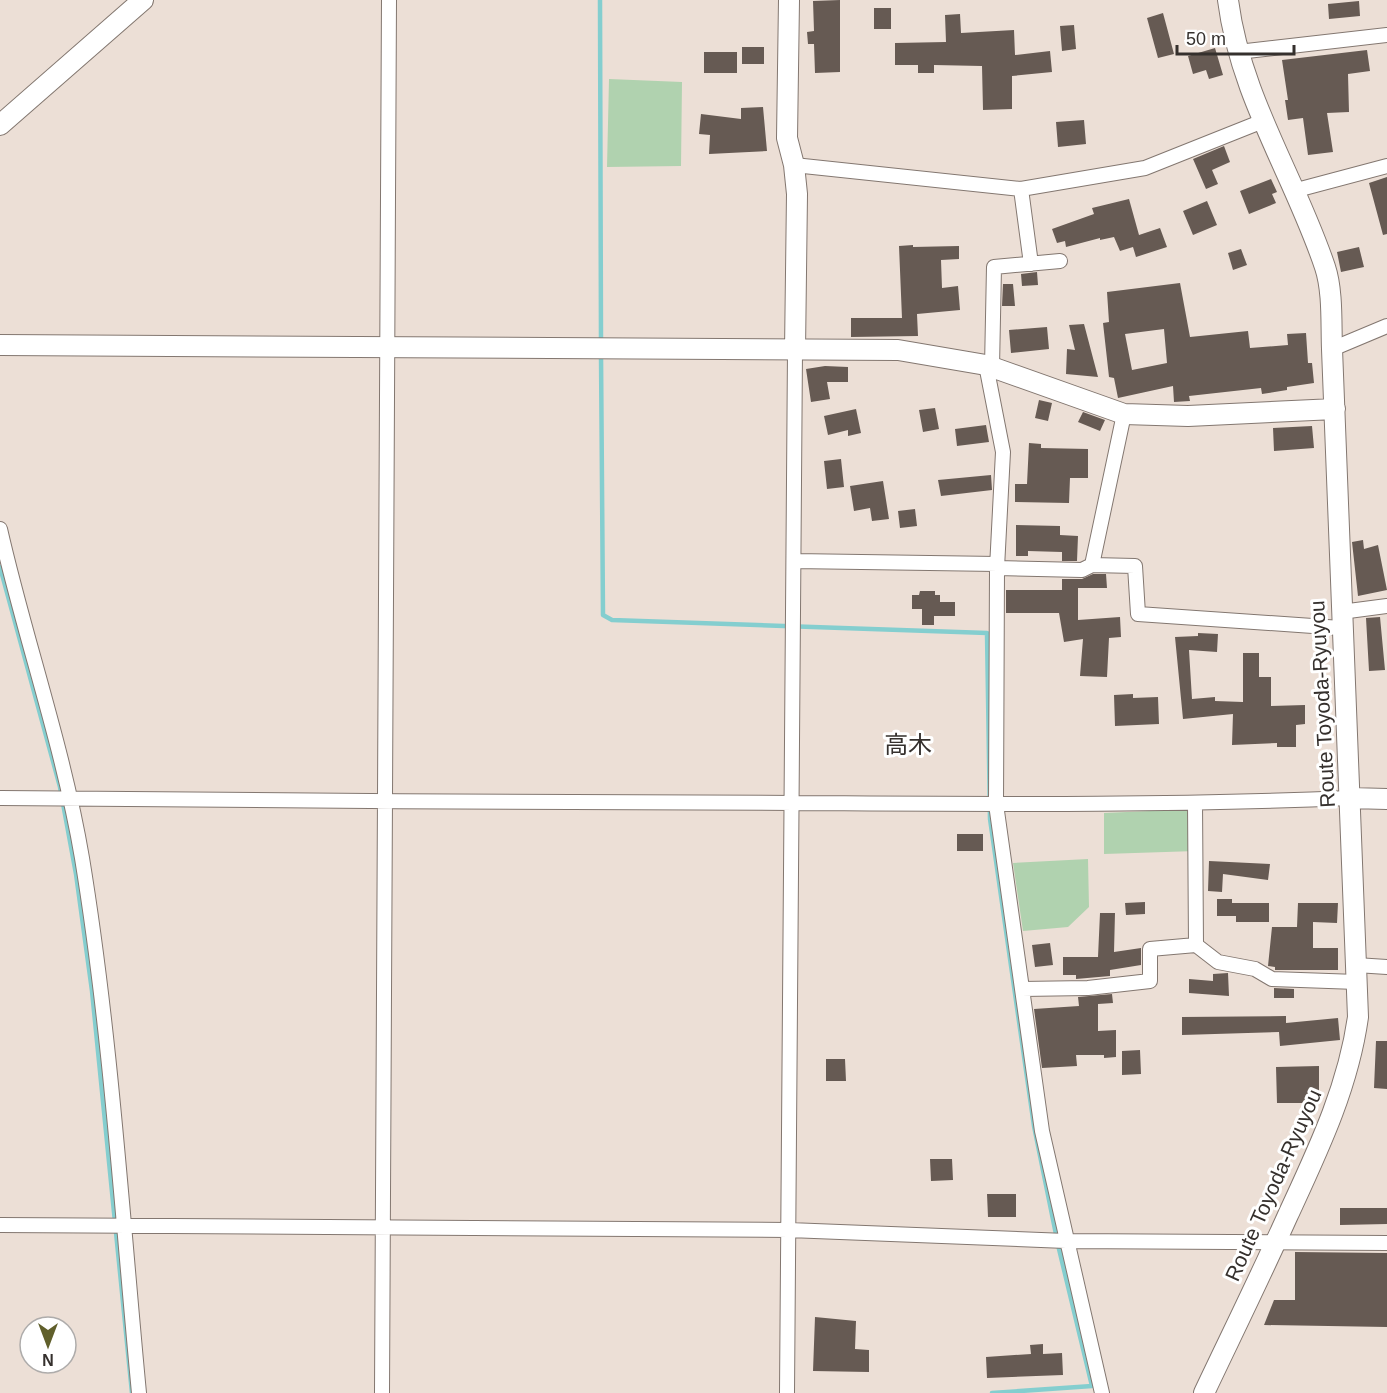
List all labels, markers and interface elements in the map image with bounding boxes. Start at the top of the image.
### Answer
scale bar [1177,18,1294,56]
text: 50 m [1186,29,1226,49]
street label: Route Toyoda-Ryuyou [1305,600,1339,808]
district label: 高木 [884,731,932,758]
street label: Route Toyoda-Ryuyou [1220,1086,1326,1284]
north arrow [18,1315,78,1375]
text: N [42,1351,54,1368]

